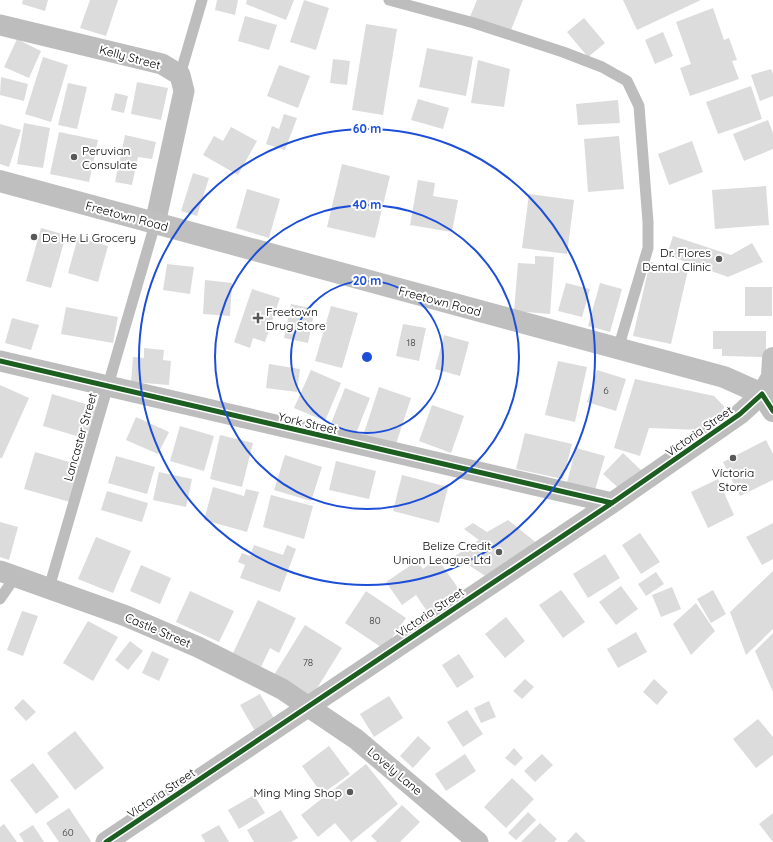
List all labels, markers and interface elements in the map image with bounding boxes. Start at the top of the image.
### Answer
street label: Kelly Street [98,42,162,72]
text: 60 m [353,121,381,136]
place label: Peruvian Consulate [82,143,138,172]
marker: Peruvian Consulate [69,152,79,162]
text: 40 m [353,197,381,212]
street label: Freetown Road [84,198,170,234]
place label: De He Li Grocery [42,230,136,245]
marker: De He Li Grocery [29,232,39,242]
place label: Dr. Flores Dental Clinic [642,245,711,274]
marker: Dr. Flores Dental Clinic [714,254,724,264]
text: 20 m [353,273,381,288]
street label: Freetown Road [397,283,483,319]
place label: Freetown Drug Store [266,304,326,333]
marker: Freetown Drug Store [253,313,263,323]
house number: 18 [406,336,416,349]
centre of rings [360,350,374,364]
house number: 6 [603,384,609,397]
street label: Lancaster Street [60,391,100,483]
street label: Victoria Street [663,402,735,460]
street label: York Street [277,409,339,437]
marker: Víctoria Store [728,453,738,463]
place label: Víctoria Store [712,465,754,494]
place label: Belize Credit Union League Ltd [393,538,491,567]
marker: Belize Credit Union League Ltd [494,547,504,557]
street label: Victoria Street [393,584,467,640]
street label: Castle Street [123,609,193,651]
house number: 80 [369,614,381,627]
house number: 78 [303,656,313,669]
street label: Lovely Lane [365,744,426,798]
street label: Victoria Street [124,765,198,821]
place label: Ming Ming Shop [254,785,342,800]
marker: Ming Ming Shop [345,787,355,797]
house number: 60 [62,826,74,839]

